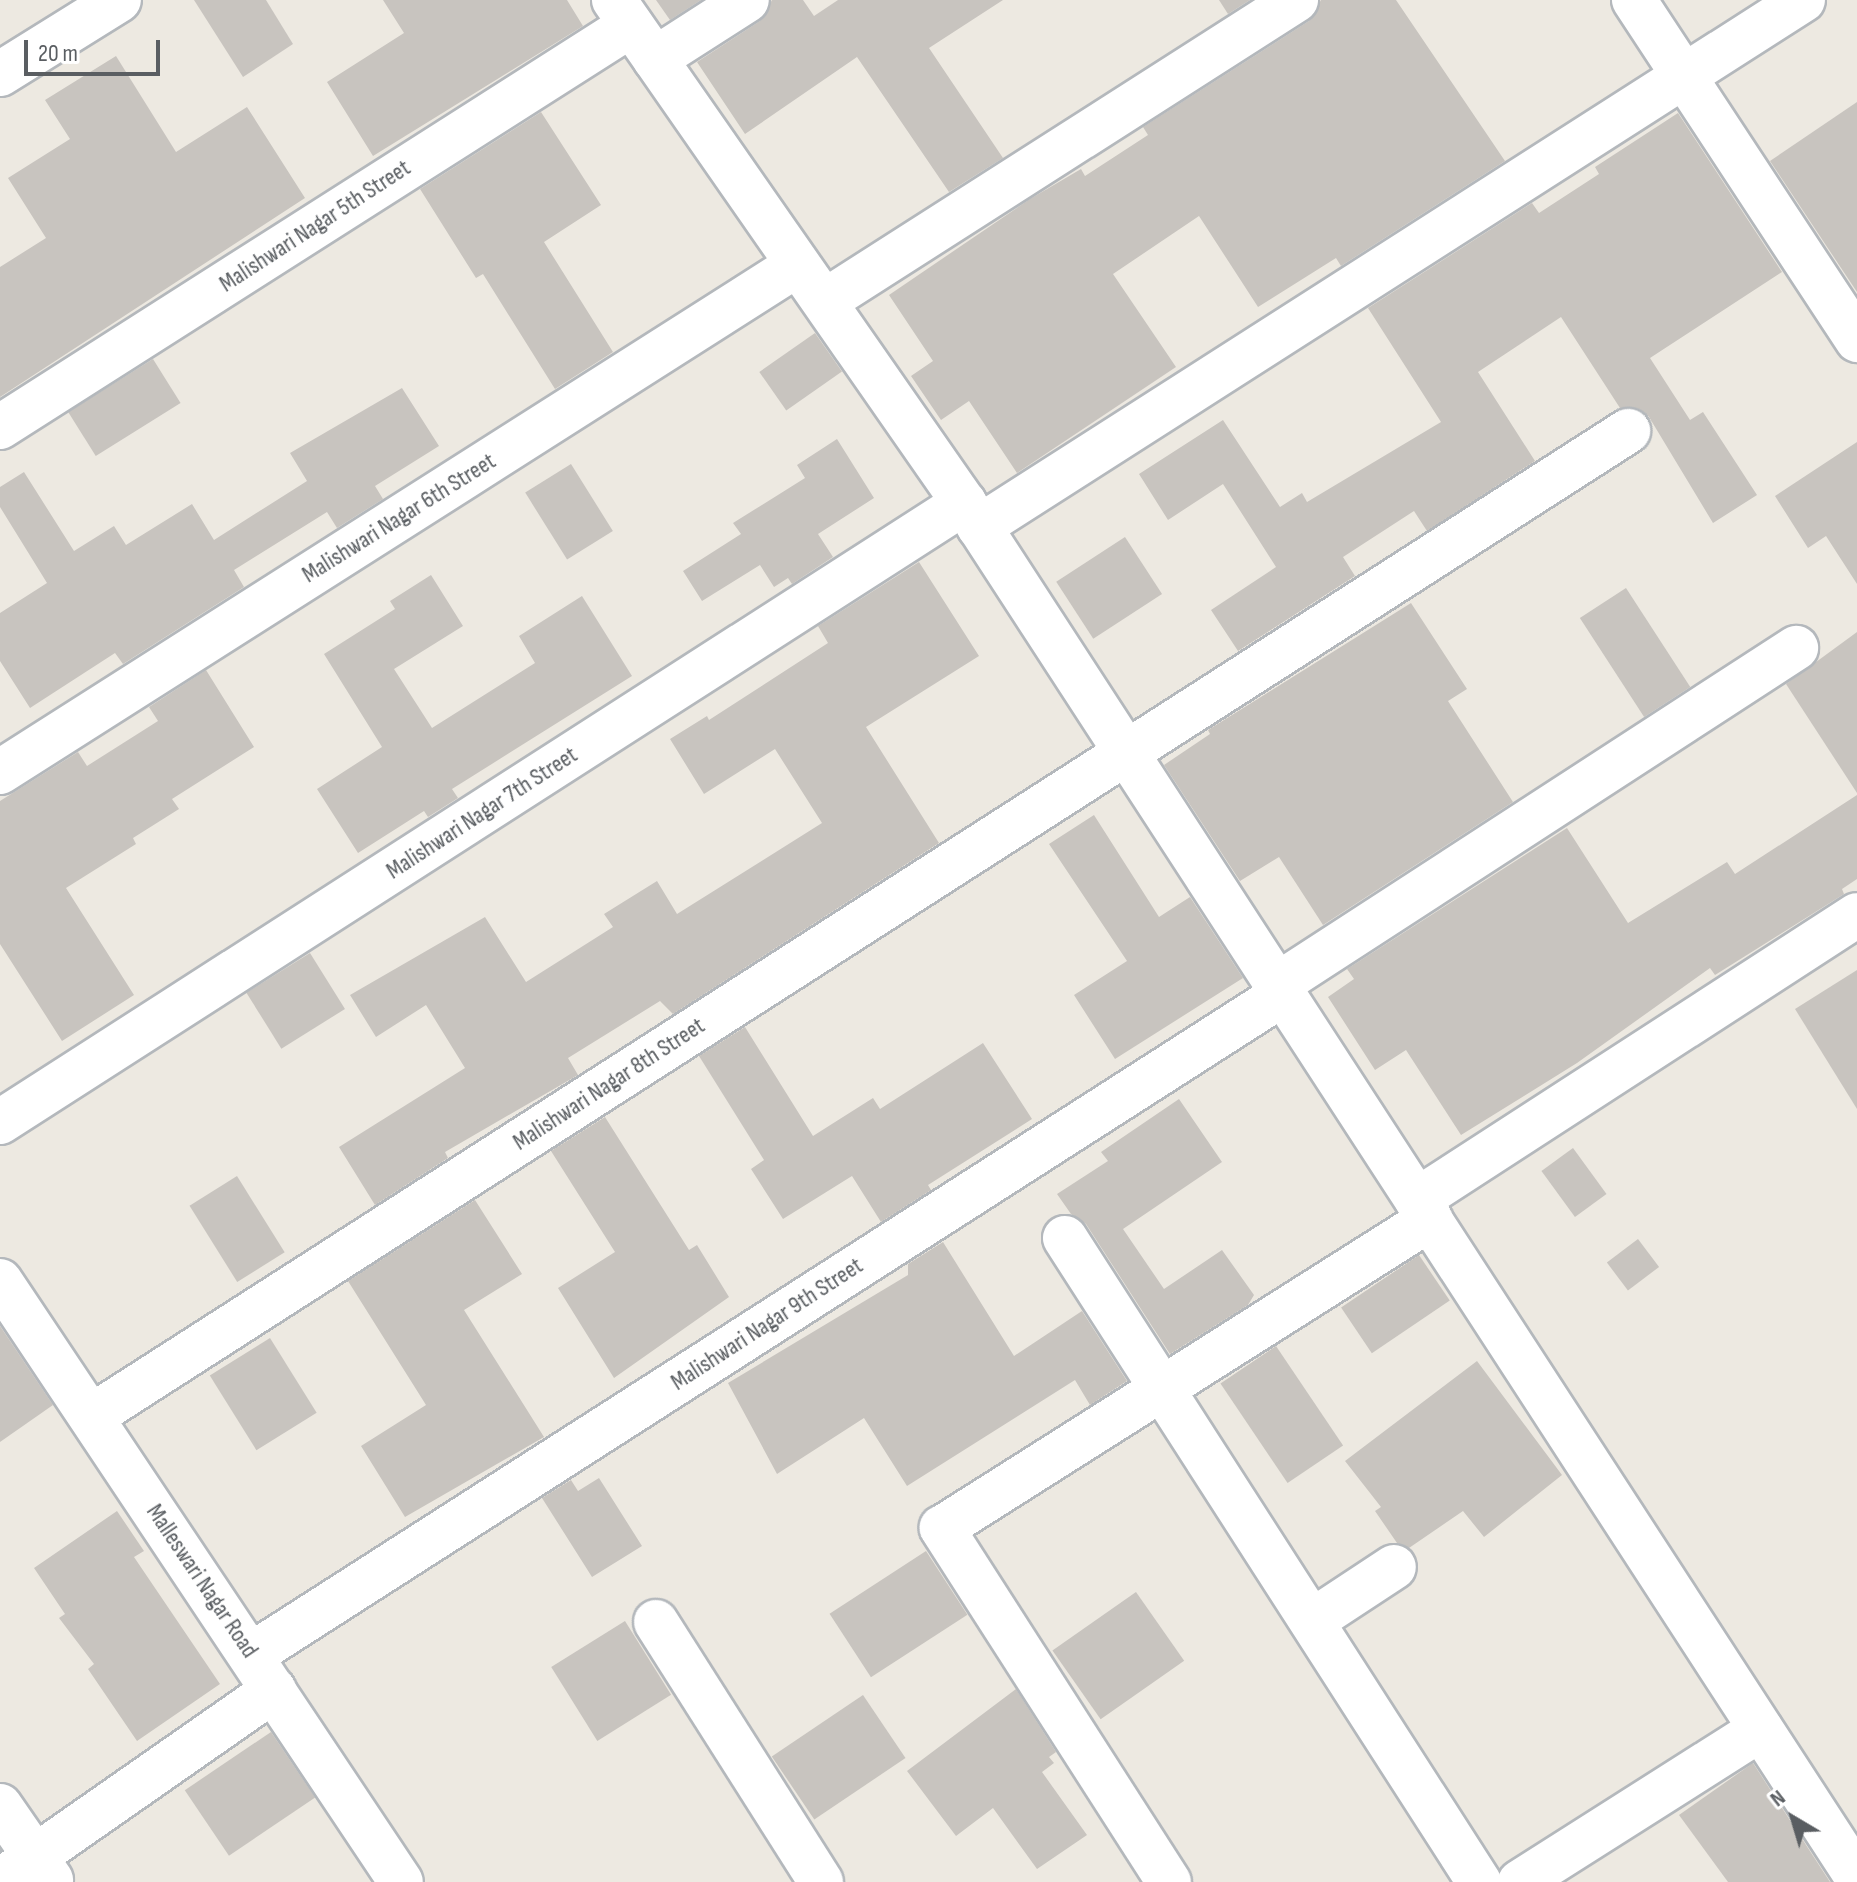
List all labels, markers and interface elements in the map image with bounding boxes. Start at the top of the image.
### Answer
scale bar [28,24,164,74]
text: 20 m [38,39,78,68]
street label: Malishwari Nagar 5th Street [214,154,416,298]
street label: Malishwari Nagar 6th Street [297,447,501,589]
street label: Malishwari Nagar 7th Street [381,740,583,886]
street label: Malishwari Nagar 8th Street [508,1011,710,1157]
street label: Malishwari Nagar 9th Street [666,1251,868,1397]
street label: Malleswari Nagar Road [140,1499,264,1663]
north arrow [1753,1778,1833,1858]
text: N [1765,1784,1791,1813]

